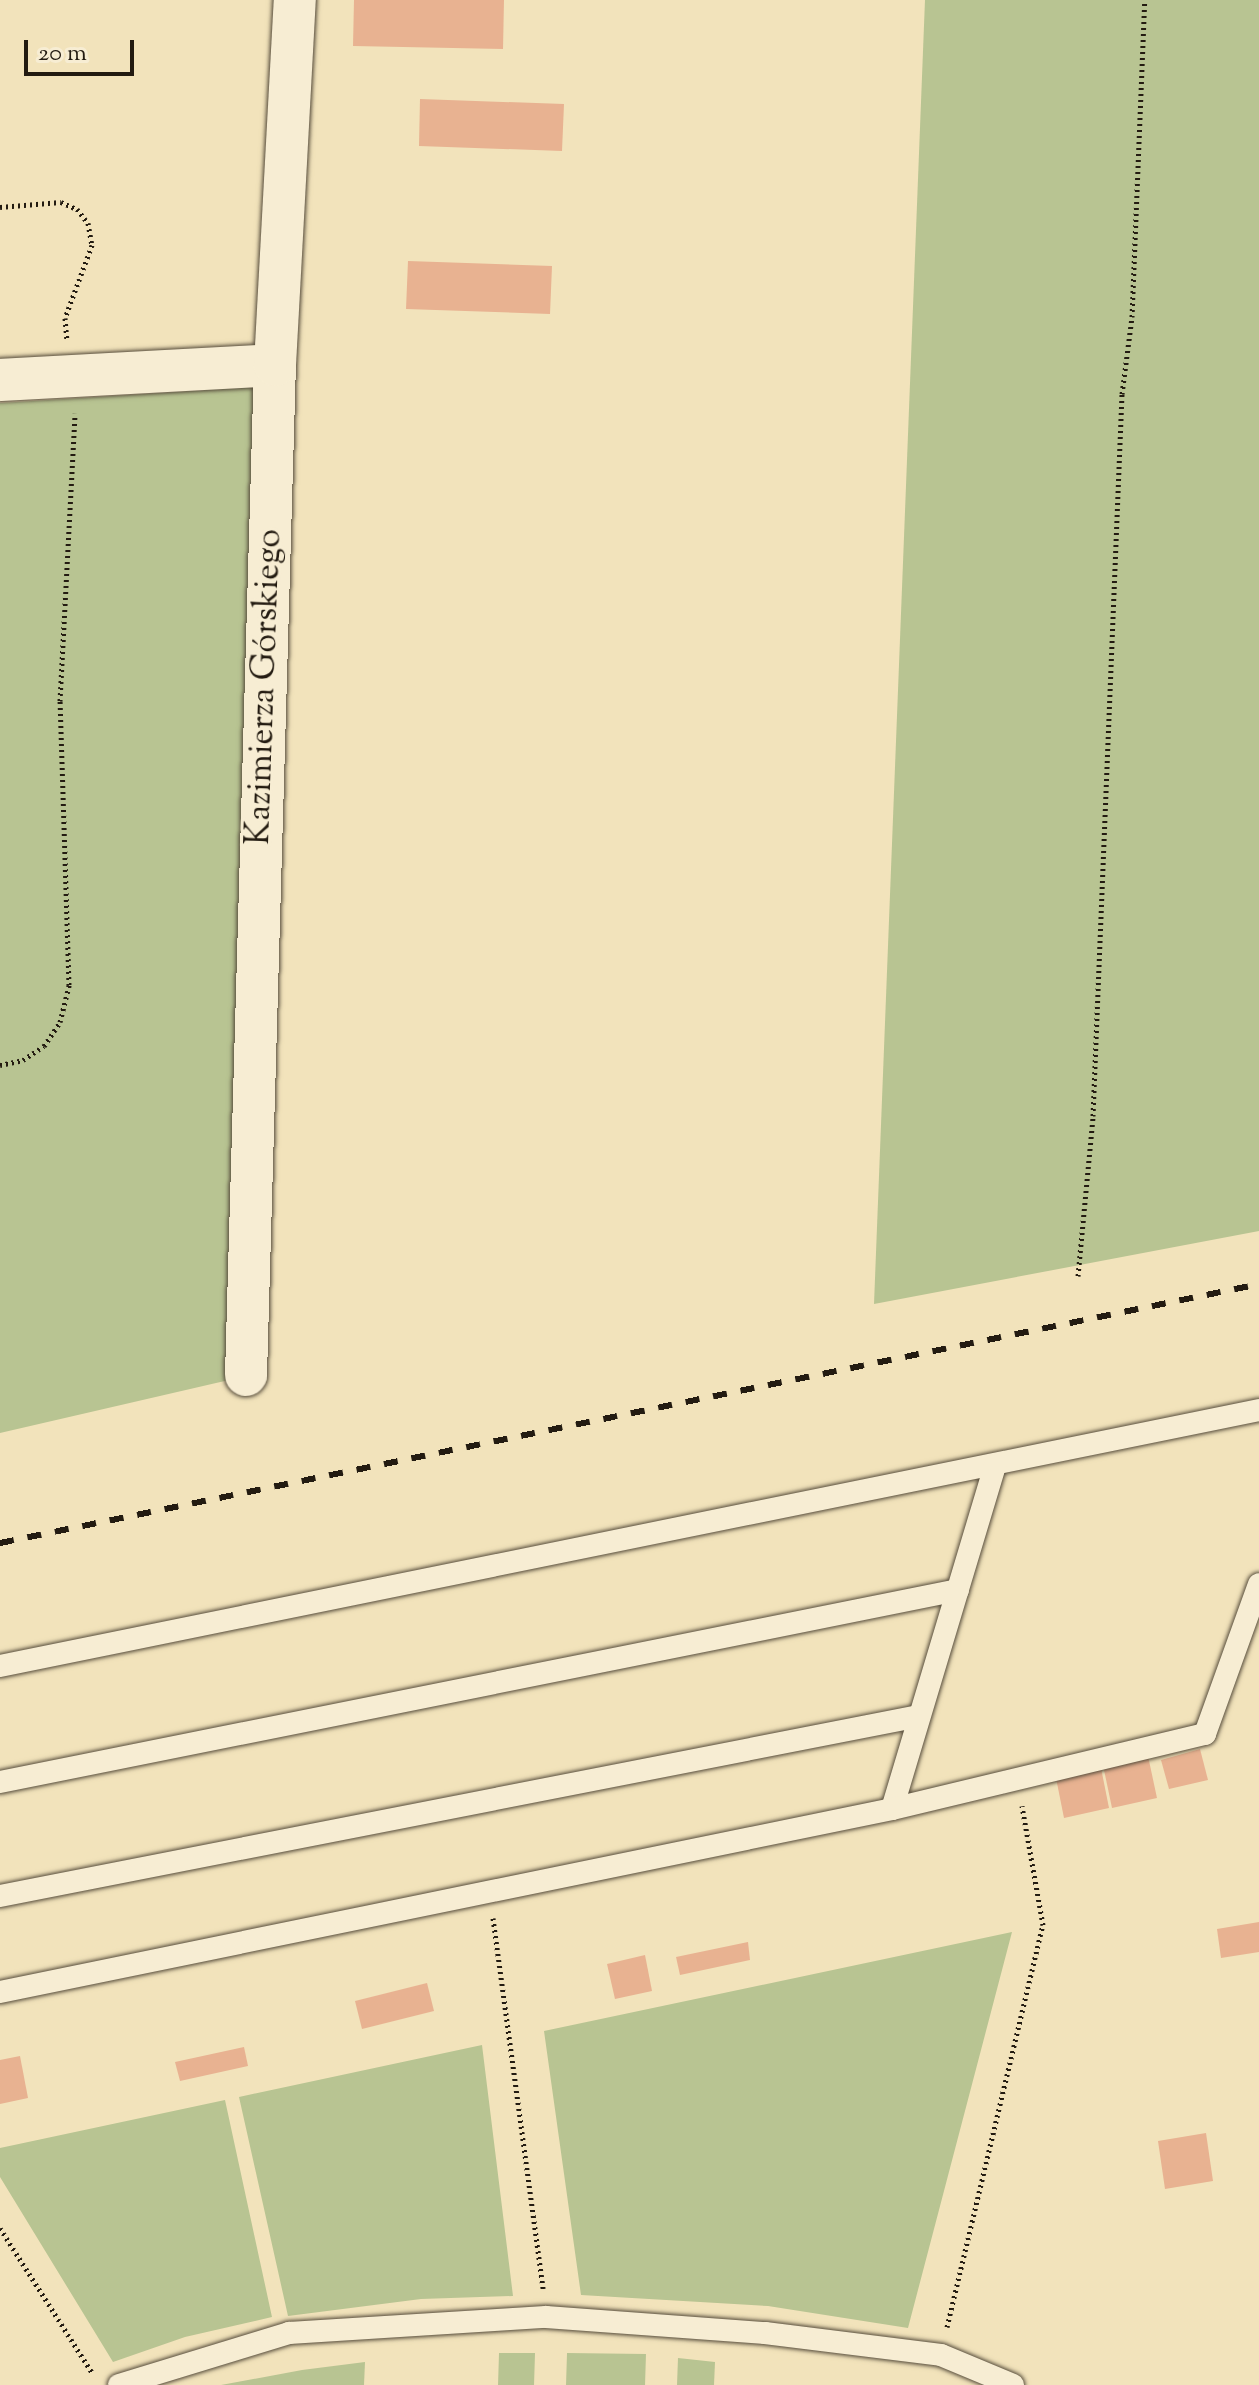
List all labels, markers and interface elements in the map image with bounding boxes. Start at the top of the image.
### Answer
scale bar [28,24,138,74]
text: 20 m [38,37,87,71]
street label: Kazimierza Górskiego [239,528,291,846]

